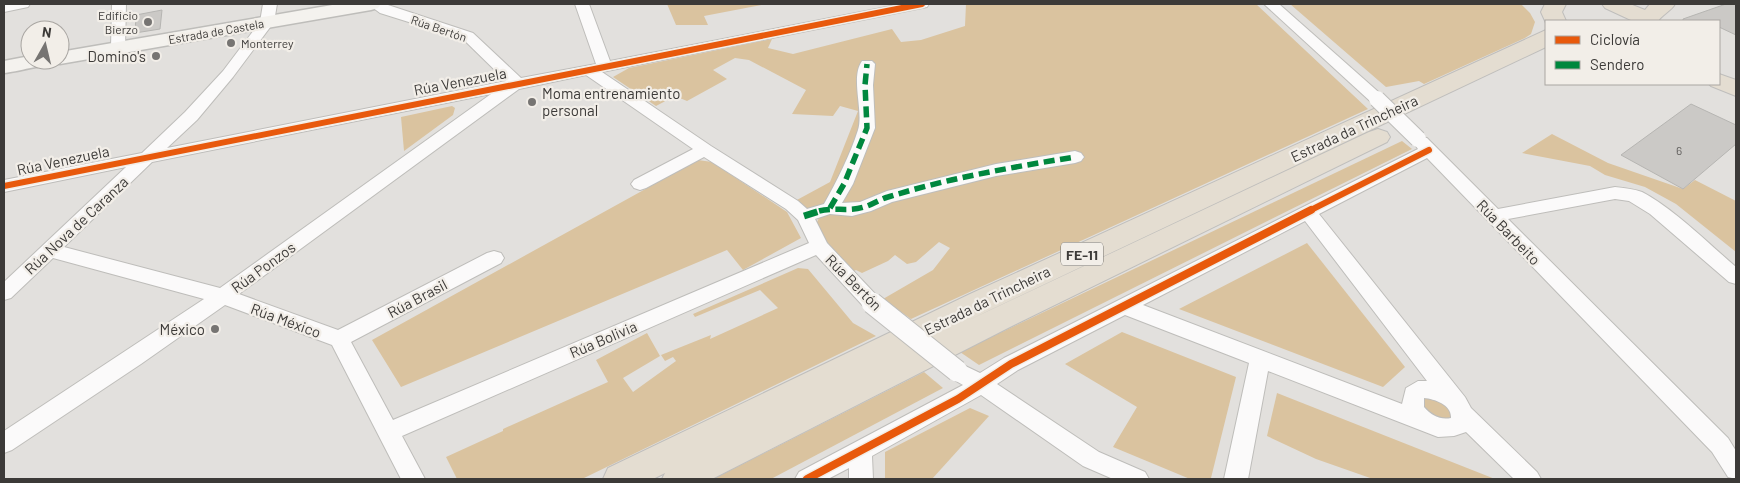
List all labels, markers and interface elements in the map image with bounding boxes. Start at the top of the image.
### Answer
place label: Edificio Bierzo [98,8,138,36]
street label: Rúa Bertón [409,12,469,44]
marker: Edificio Bierzo [142,16,154,28]
street label: Estrada de Castela [167,16,265,46]
north arrow [20,20,70,70]
legend [1545,20,1720,85]
text: N [41,23,53,41]
text: Ciclovía [1590,30,1640,48]
place label: Monterrey [241,36,294,50]
marker: Monterrey [225,37,237,49]
place label: Domino's [88,47,146,65]
marker: Domino's [150,50,162,62]
text: Sendero [1590,55,1644,73]
street label: Rúa Venezuela [412,63,508,99]
place label: Moma entrenamiento personal [542,84,680,119]
street label: Estrada da Trincheira [1288,91,1420,165]
marker: Moma entrenamiento personal [526,96,538,108]
street label: Rúa Venezuela [15,141,111,179]
house number: 6 [1676,143,1682,157]
street label: Rúa Nova de Caranza [21,172,131,278]
street label: Rúa Barbeito [1473,196,1545,268]
street label: Rúa Ponzos [227,238,299,296]
road number: FE-11 [1061,242,1103,266]
street label: Rúa Bertón [822,250,886,314]
street label: Estrada da Trincheira [921,262,1053,338]
street label: Rúa Brasil [384,275,450,321]
street label: Rúa México [248,299,324,341]
street label: Rúa Bolivia [567,317,639,361]
place label: México [160,320,205,338]
marker: México [209,323,221,335]

